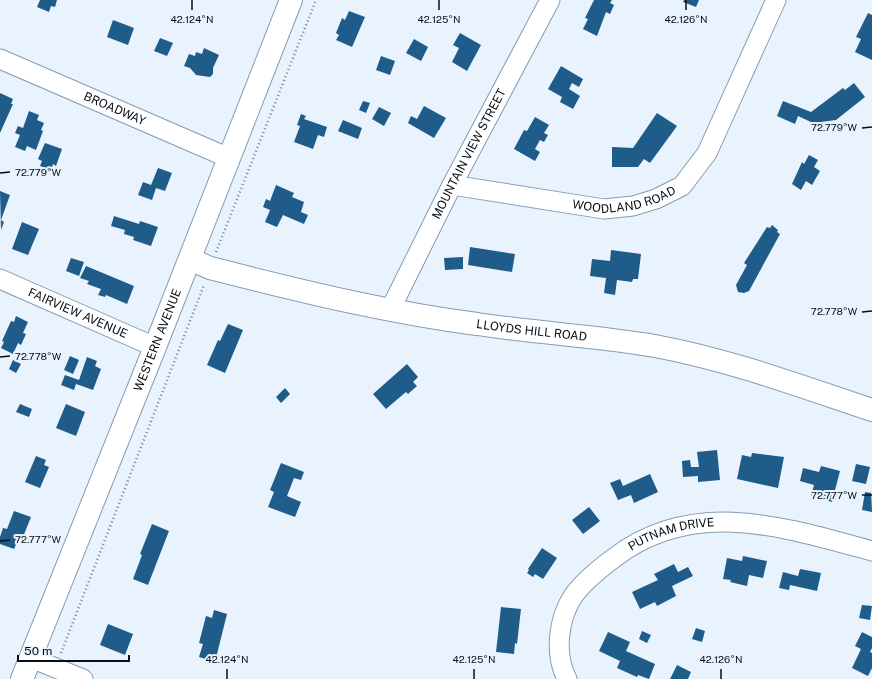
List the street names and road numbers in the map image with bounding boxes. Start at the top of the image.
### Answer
street label: MOUNTAIN VIEW STREET [429,86,509,221]
street label: BROADWAY [82,89,149,128]
street label: WOODLAND ROAD [571,183,678,216]
street label: FAIRVIEW AVENUE [26,285,130,341]
street label: WESTERN AVENUE [131,287,184,393]
street label: LLOYDS HILL ROAD [475,317,588,344]
street label: PUTNAM DRIVE [626,515,715,553]

